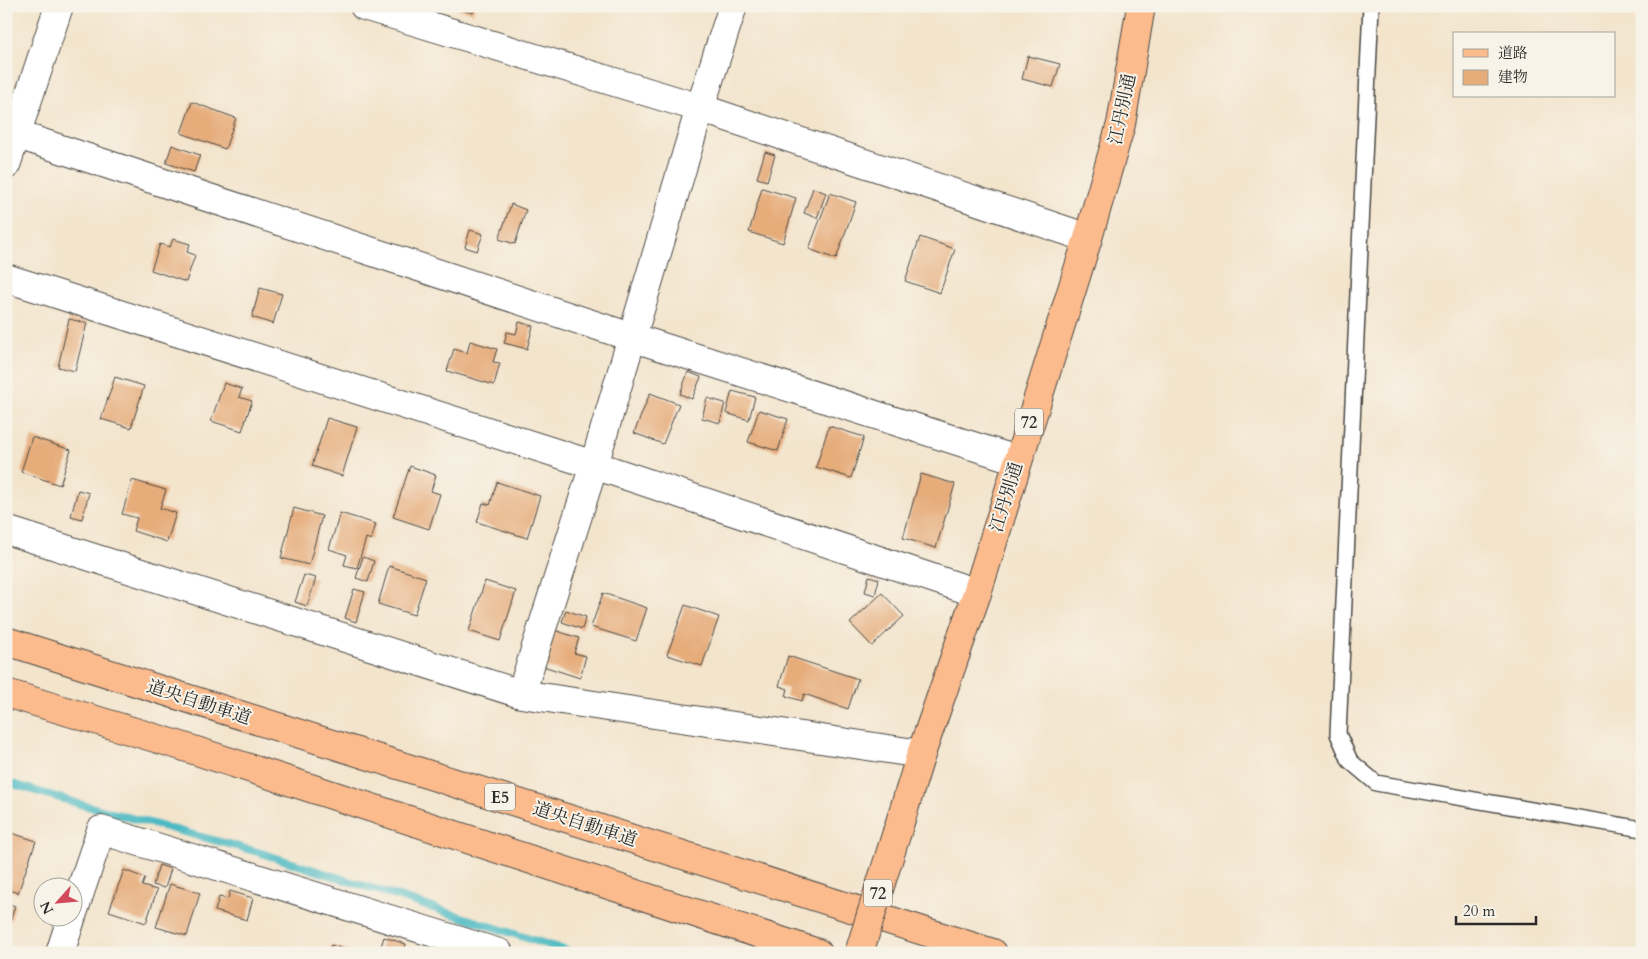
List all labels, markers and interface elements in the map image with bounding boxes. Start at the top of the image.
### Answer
legend [1453,32,1616,98]
text: 道路 [1498,43,1528,63]
text: 建物 [1498,67,1528,87]
street label: 江丹別通 [1103,71,1142,147]
road number: 72 [1015,408,1043,436]
street label: 江丹別通 [984,459,1029,535]
street label: 道央自動車道 [144,674,254,731]
road number: E5 [485,784,515,810]
street label: 道央自動車道 [530,796,640,853]
north arrow [32,876,82,926]
road number: 72 [864,880,892,906]
scale bar [1456,894,1536,926]
text: N [36,898,58,917]
text: 20 m [1463,901,1495,921]

